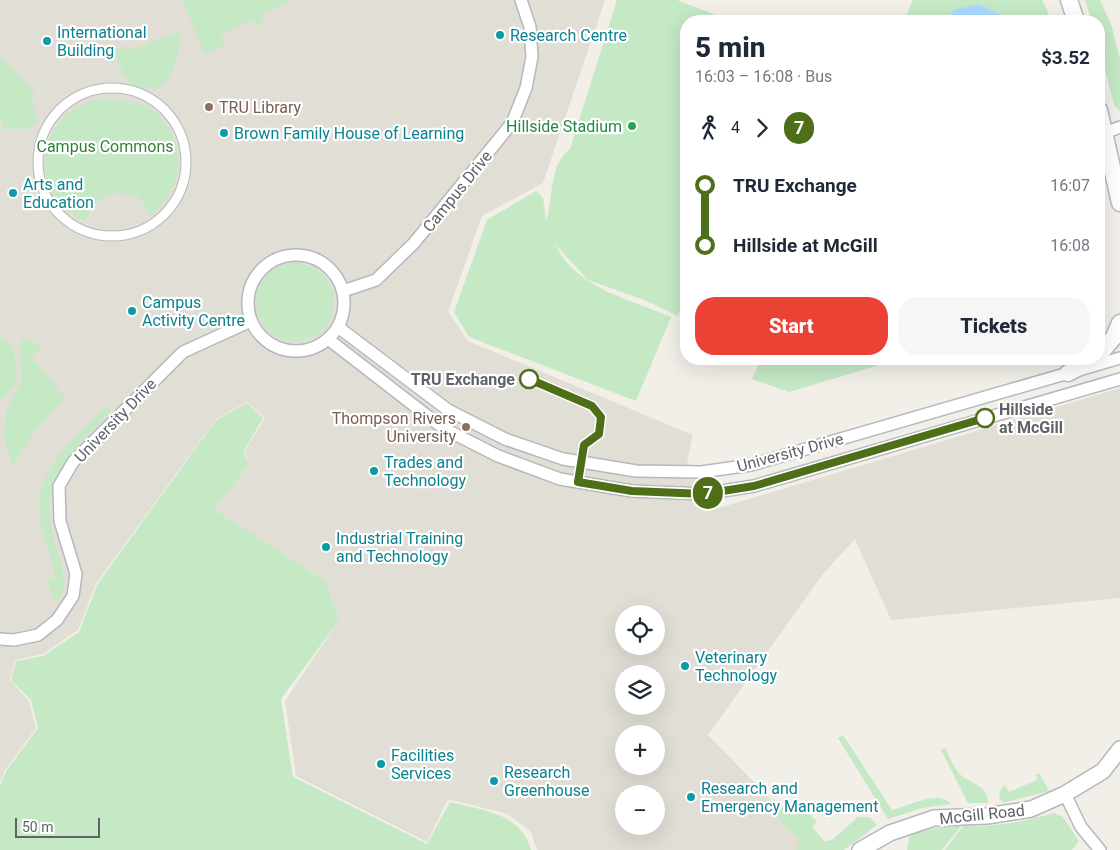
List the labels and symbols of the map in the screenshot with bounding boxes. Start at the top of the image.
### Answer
place label: International Building [57,23,147,60]
place label: Research Centre [510,26,627,45]
marker: Research Centre [494,29,506,41]
marker: International Building [41,35,53,47]
place label: TRU Library [219,98,302,117]
marker: TRU Library [203,101,215,113]
place label: Hillside Stadium [506,117,622,136]
marker: Hillside Stadium [626,120,638,132]
place label: Brown Family House of Learning [234,124,464,143]
marker: Brown Family House of Learning [218,127,230,139]
park label: Campus Commons [37,137,174,156]
street label: Campus Drive [419,147,496,236]
place label: Arts and Education [23,175,94,212]
marker: Arts and Education [7,187,19,199]
place label: Campus Activity Centre [142,293,245,330]
marker: Campus Activity Centre [126,305,138,317]
marker: TRU Exchange [519,369,539,389]
place label: TRU Exchange [411,370,515,389]
street label: University Drive [70,374,160,466]
place label: Hillside at McGill [999,400,1063,437]
marker: Hillside at McGill [975,408,995,428]
place label: Thompson Rivers University [332,409,456,446]
marker: Thompson Rivers University [460,421,472,433]
street label: University Drive [735,429,845,476]
place label: Trades and Technology [384,453,466,490]
marker: Trades and Technology [368,465,380,477]
line badge: 7 [692,477,724,509]
place label: Industrial Training and Technology [336,529,463,566]
marker: Industrial Training and Technology [320,541,332,553]
place label: Veterinary Technology [695,648,777,685]
marker: Veterinary Technology [679,660,691,672]
place label: Facilities Services [391,746,454,783]
marker: Facilities Services [375,758,387,770]
place label: Research Greenhouse [504,763,589,800]
marker: Research Greenhouse [488,775,500,787]
place label: Research and Emergency Management [701,779,878,816]
marker: Research and Emergency Management [685,791,697,803]
street label: McGill Road [938,801,1026,828]
scale bar [15,815,100,838]

